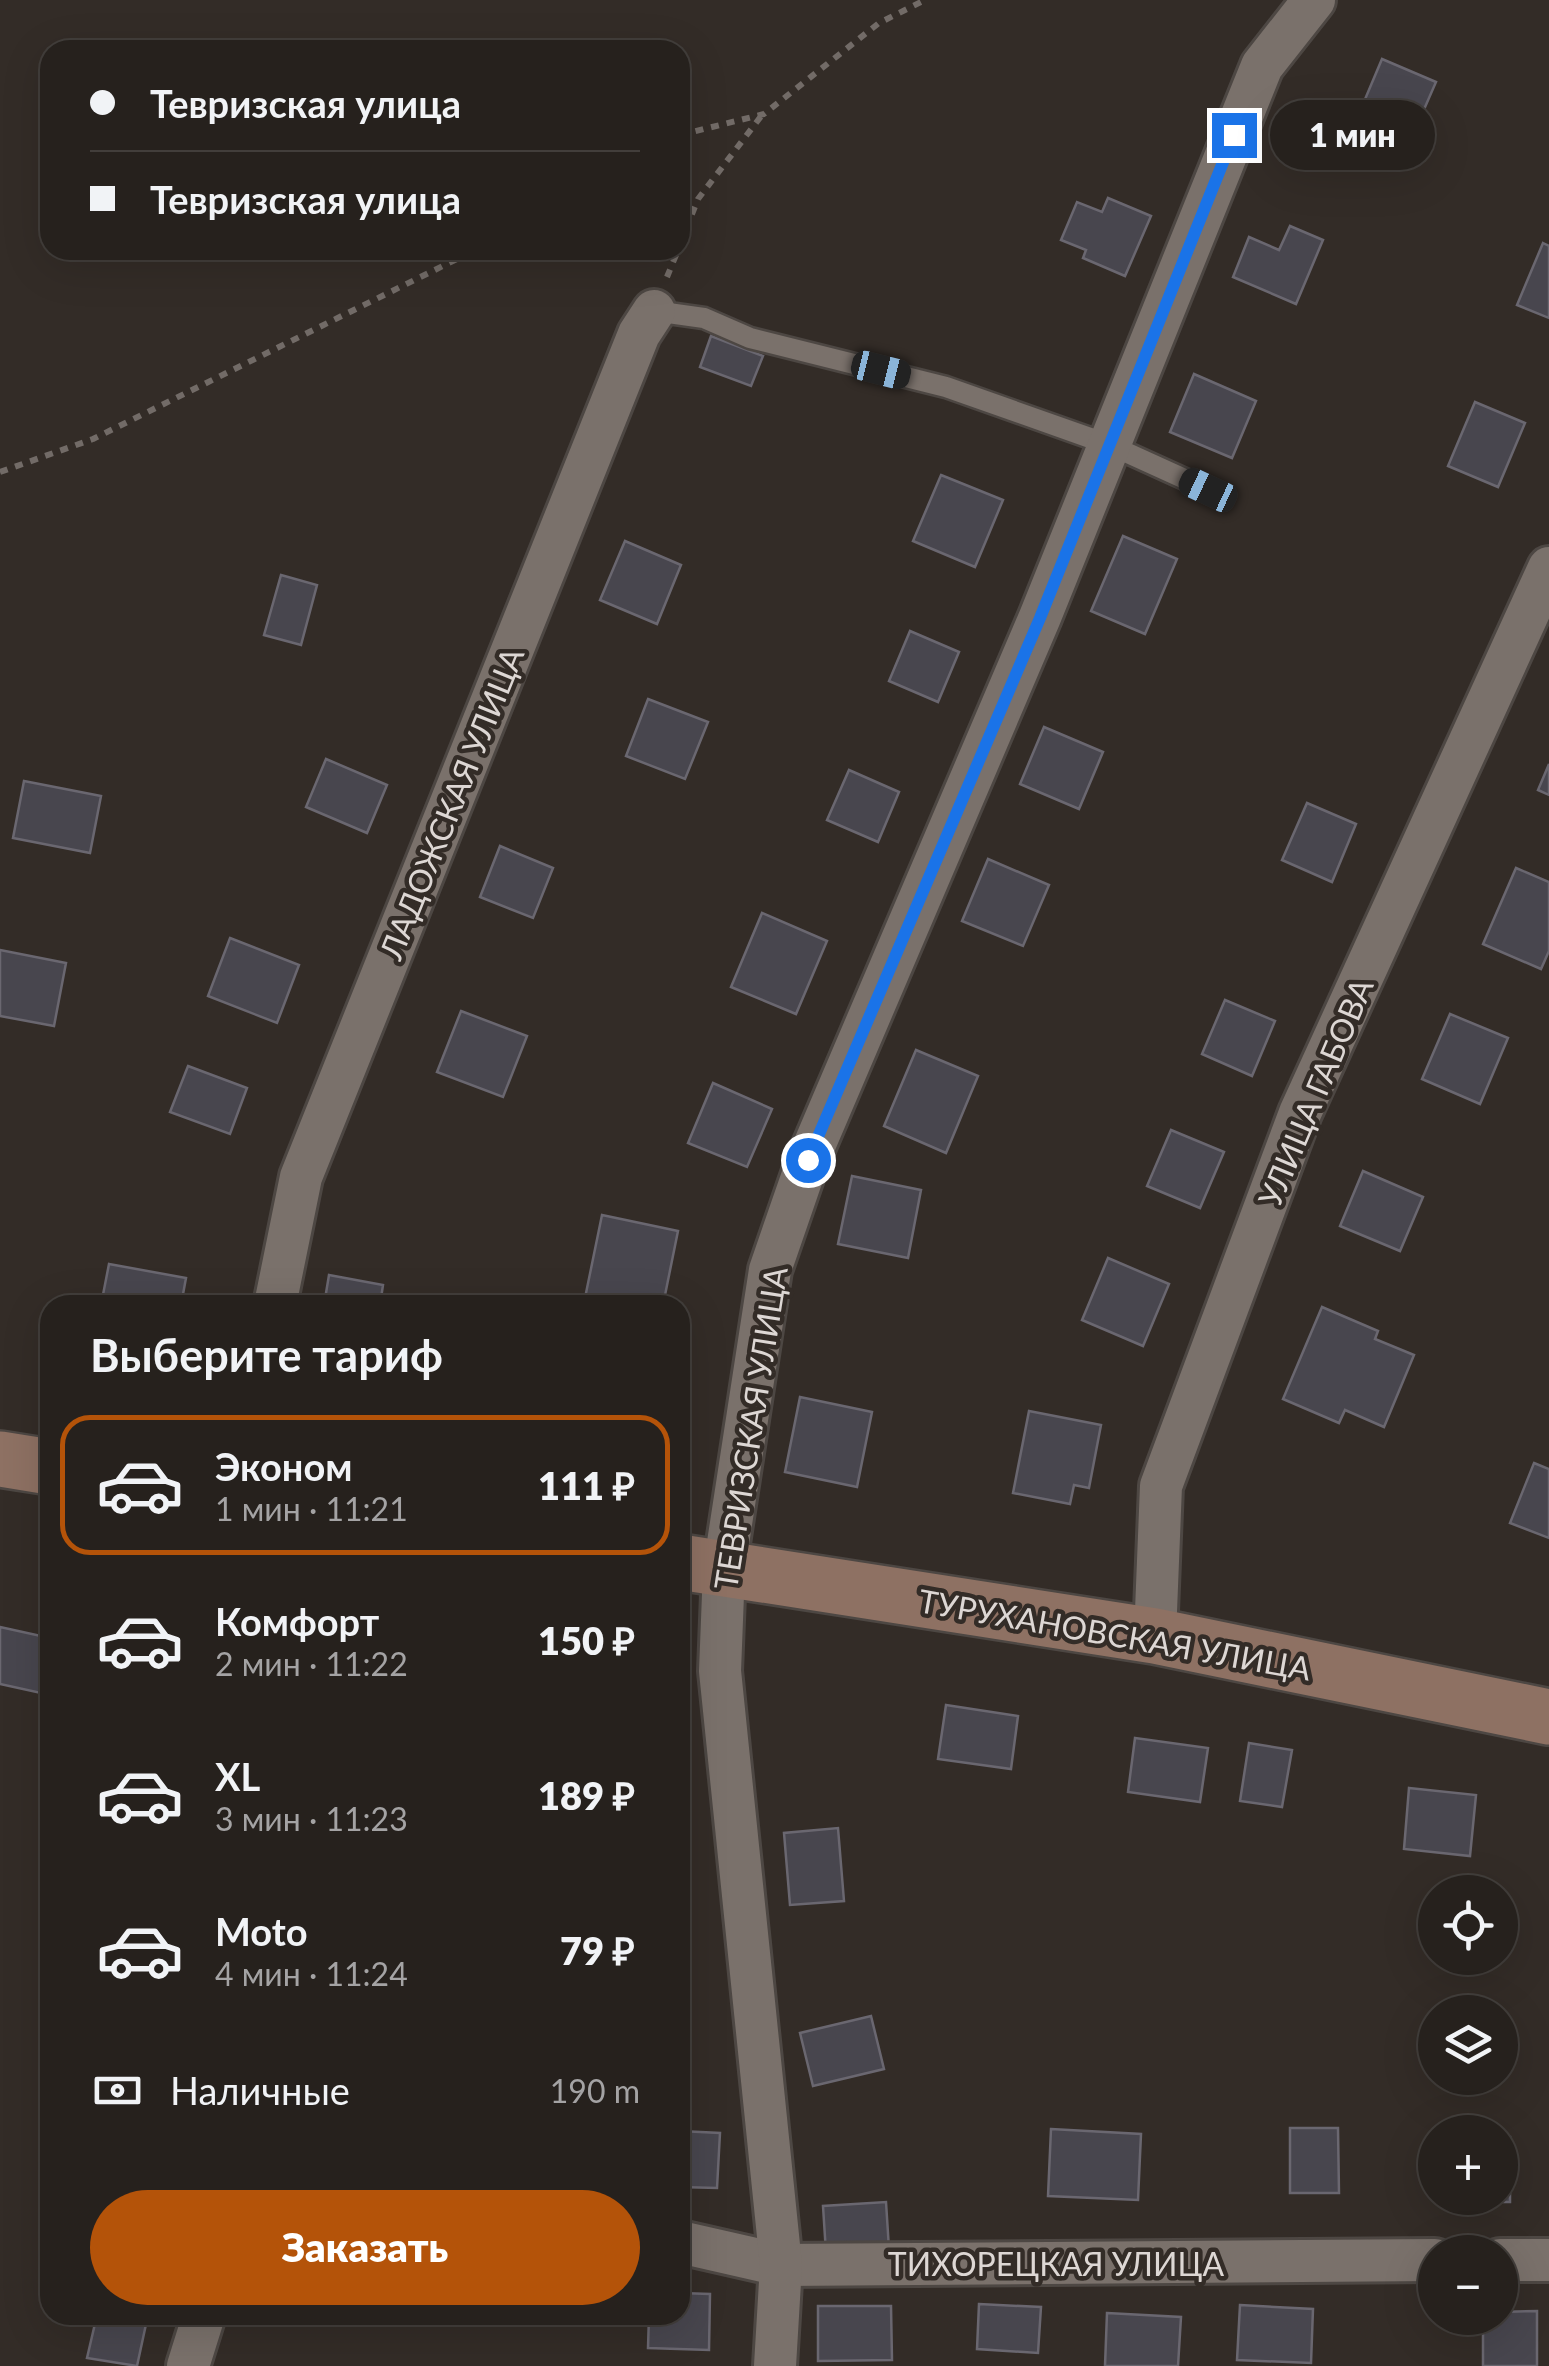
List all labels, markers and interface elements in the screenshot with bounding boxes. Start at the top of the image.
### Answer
text: Тевризская улица [150,80,461,126]
callout: 1 мин [1269,100,1434,170]
route end [1212,113,1257,158]
text: 1 мин [1309,115,1396,154]
text: Тевризская улица [150,176,461,222]
car [848,348,914,392]
car [1174,464,1242,516]
street label: ЛАДОЖСКАЯ УЛИЦА [370,641,532,966]
street label: УЛИЦА ГАБОВА [1249,972,1381,1212]
route start [786,1138,831,1183]
street label: ТЕВРИЗСКАЯ УЛИЦА [705,1263,795,1592]
text: Выберите тариф [90,1328,443,1382]
icon: car [95,1440,185,1530]
text: Эконом [215,1443,353,1489]
text: 111 ₽ [538,1462,635,1508]
text: 1 мин · 11:21 [215,1489,408,1528]
street label: ТУРУХАНОВСКАЯ УЛИЦА [916,1580,1315,1688]
icon: car [95,1595,185,1685]
text: Комфорт [215,1598,379,1644]
text: 150 ₽ [538,1617,635,1663]
text: 2 мин · 11:22 [215,1644,408,1683]
icon: car [95,1750,185,1840]
text: XL [215,1753,260,1799]
text: 189 ₽ [538,1772,635,1818]
text: 3 мин · 11:23 [215,1799,408,1838]
map controls [1418,1875,1518,2335]
button: locate [1418,1875,1518,1975]
icon: car [95,1905,185,1995]
text: Moto [215,1908,308,1954]
text: 79 ₽ [560,1927,635,1973]
text: 4 мин · 11:24 [215,1954,408,1993]
button: layers [1418,1995,1518,2095]
icon: cash [90,2063,145,2118]
text: Наличные [170,2067,350,2113]
text: 190 m [550,2071,640,2110]
button: + [1418,2115,1518,2215]
button: Заказать [90,2190,640,2305]
button: − [1418,2235,1518,2335]
street label: ТИХОРЕЦКАЯ УЛИЦА [888,2244,1225,2283]

